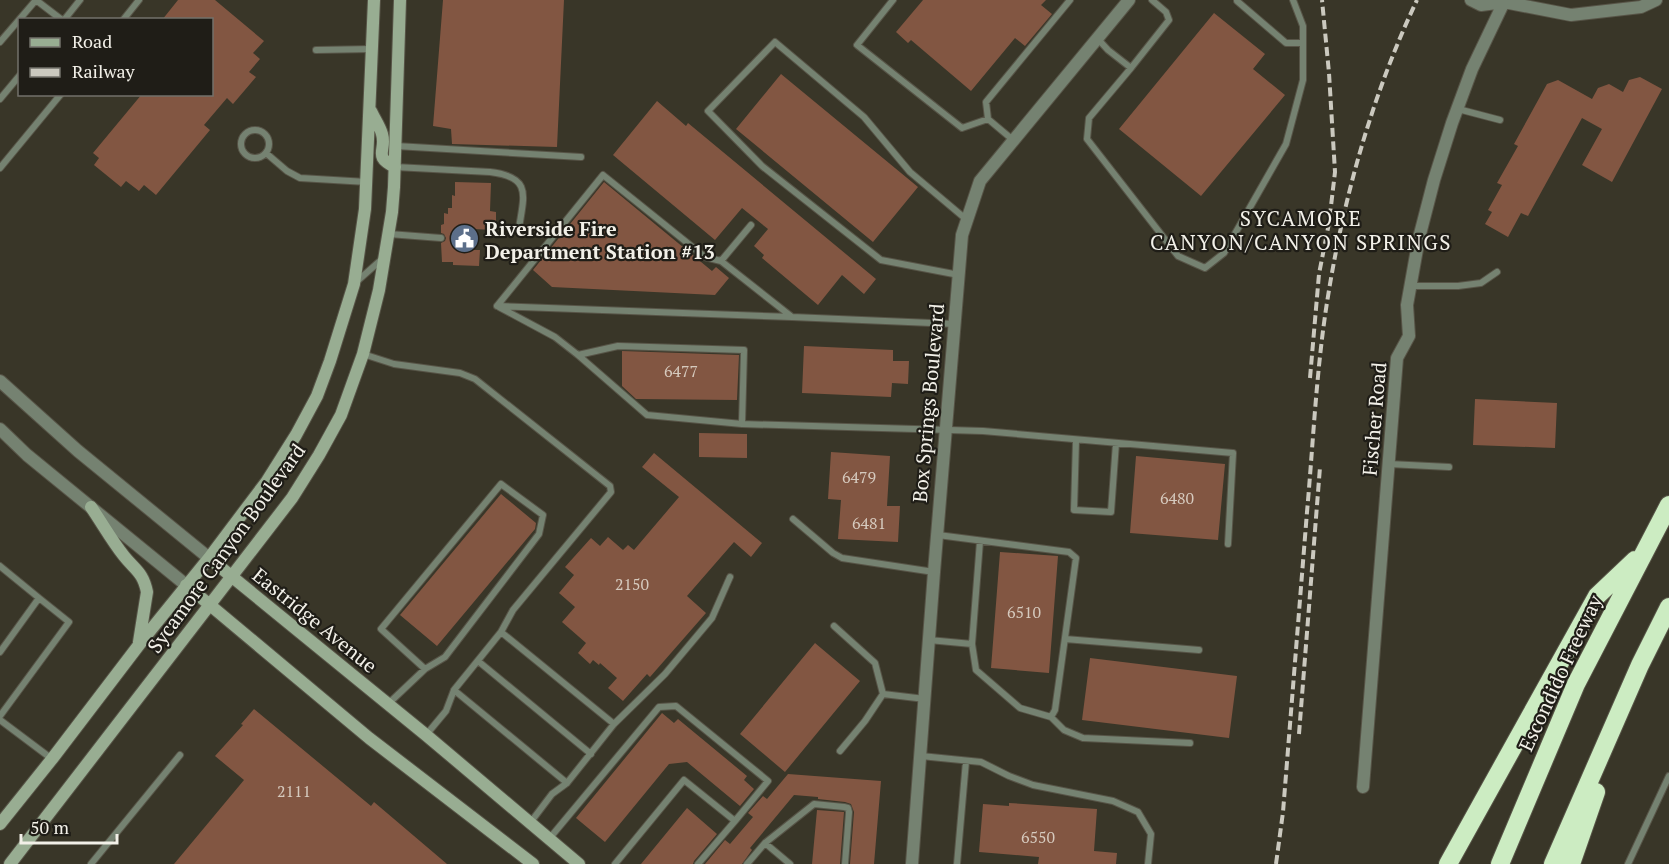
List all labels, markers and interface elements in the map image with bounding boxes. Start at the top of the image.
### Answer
legend [18,18,213,96]
text: Road [72,29,112,53]
text: Railway [72,59,136,83]
district label: SYCAMORE CANYON/CANYON SPRINGS [1150,204,1452,256]
place label: Riverside Fire Department Station #13 [485,215,715,265]
public building icon: Riverside Fire Department Station #13 [448,223,480,255]
street label: Box Springs Boulevard [906,302,950,504]
house number: 6477 [664,360,698,382]
street label: Fischer Road [1356,361,1392,477]
street label: Sycamore Canyon Boulevard [141,438,311,658]
house number: 6479 [842,466,876,488]
house number: 6480 [1160,487,1194,509]
house number: 6481 [852,512,886,534]
street label: Eastridge Avenue [247,561,383,679]
house number: 2150 [615,573,649,595]
street label: Escondido Freeway [1512,590,1608,756]
house number: 6510 [1007,601,1041,623]
house number: 2111 [277,780,311,802]
scale bar [21,807,117,845]
text: 50 m [30,815,70,839]
house number: 6550 [1021,826,1055,848]

